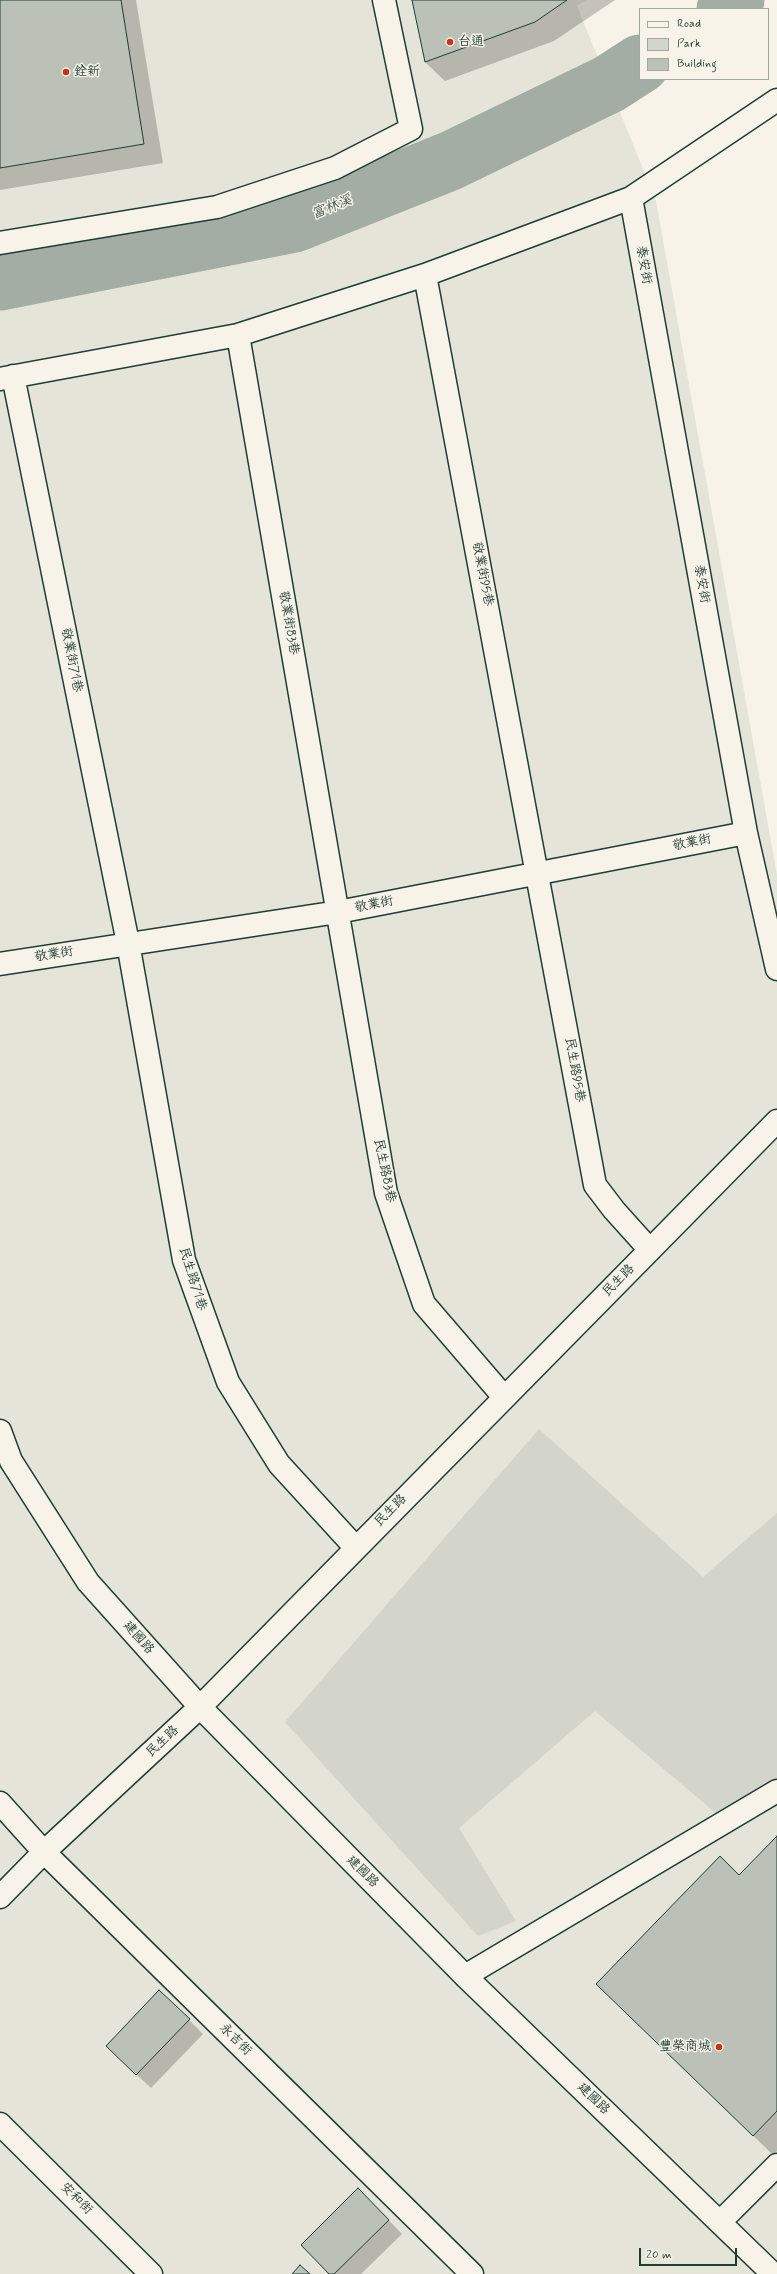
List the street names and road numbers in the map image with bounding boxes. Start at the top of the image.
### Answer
street label: 泰安街 [632,244,654,286]
street label: 敬業街95巷 [468,540,496,608]
street label: 泰安街 [690,563,712,605]
street label: 敬業街83巷 [275,590,301,656]
street label: 敬業街71巷 [57,626,85,694]
street label: 敬業街 [671,832,713,854]
street label: 敬業街 [353,894,395,916]
street label: 敬業街 [34,944,74,966]
street label: 民生路95巷 [561,1036,587,1104]
street label: 民生路83巷 [370,1138,398,1204]
street label: 民生路71巷 [175,1245,209,1313]
street label: 民生路 [600,1262,638,1300]
street label: 民生路 [372,1492,410,1530]
street label: 建國路 [119,1618,157,1658]
street label: 民生路 [143,1723,183,1761]
street label: 建國路 [343,1853,381,1891]
street label: 永吉街 [216,2021,254,2059]
street label: 建國路 [574,2080,612,2118]
street label: 安和街 [57,2180,95,2218]

